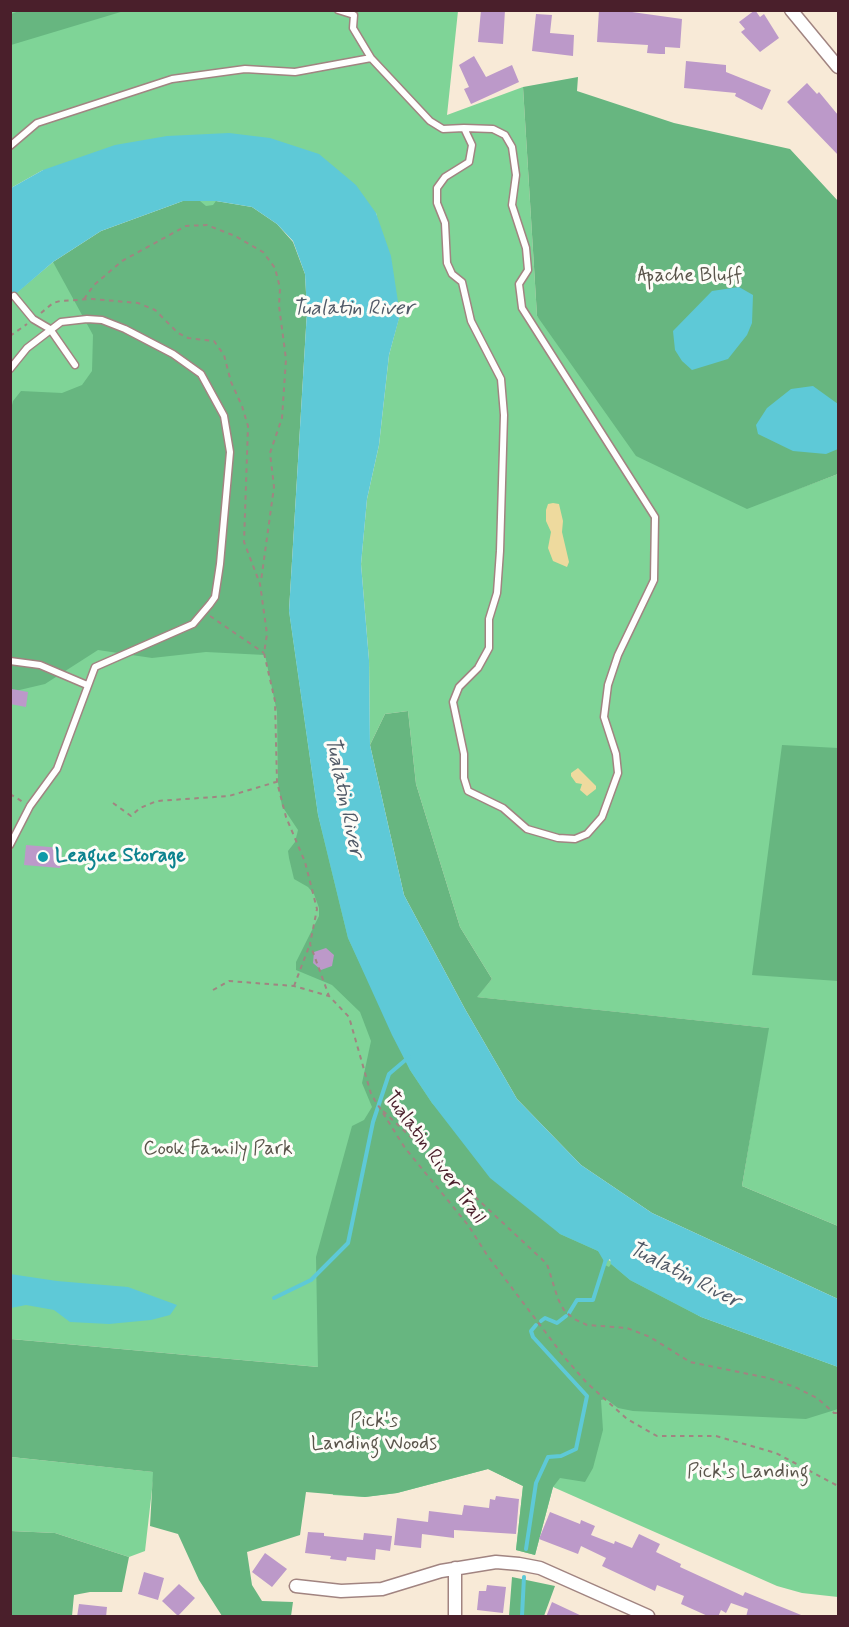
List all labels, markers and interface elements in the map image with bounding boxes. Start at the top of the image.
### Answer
park label: Apache Bluff [638,265,742,289]
water label: Tualatin River [292,297,414,323]
water label: Tualatin River [318,735,368,859]
place label: League Storage [55,845,186,869]
marker: League Storage [36,850,50,864]
street label: Tualatin River Trail [378,1087,490,1229]
park label: Cook Family Park [143,1138,293,1162]
water label: Tualatin River [624,1237,744,1315]
park label: Pick's Landing Woods [311,1410,437,1457]
park label: Pick's Landing [687,1461,809,1485]

